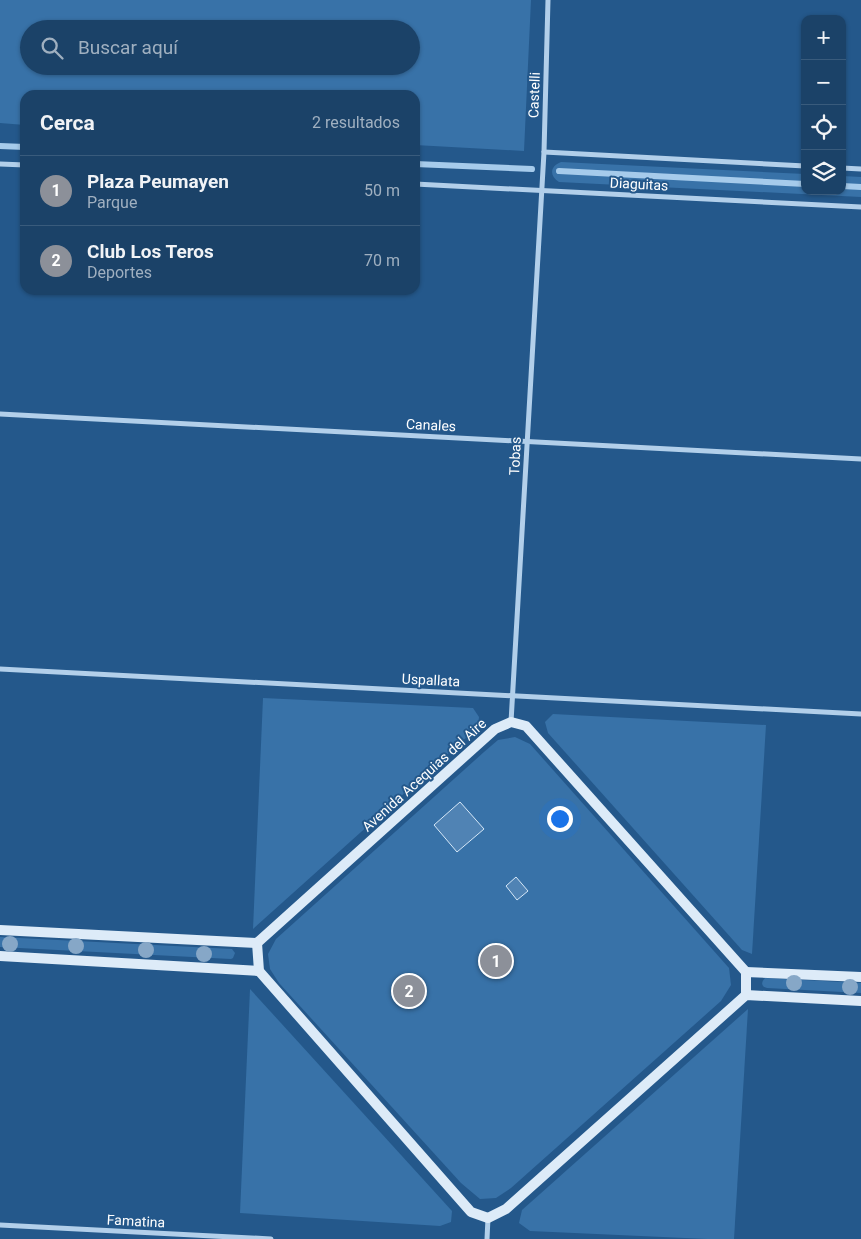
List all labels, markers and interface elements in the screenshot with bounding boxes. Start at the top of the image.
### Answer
map controls [801,15,846,195]
button: + [801,15,846,60]
search box [20,20,420,75]
icon: search [38,34,66,62]
text: Buscar aquí [78,36,178,59]
button: − [801,60,846,105]
street label: Castelli [525,72,543,118]
button: locate [801,105,846,150]
text: Cerca [40,111,95,135]
text: 2 resultados [312,113,400,132]
button: layers [801,150,846,195]
text: Plaza Peumayen [87,170,229,193]
street label: Diaguitas [609,174,669,194]
text: 1 [51,181,61,200]
text: 50 m [364,181,400,200]
text: Parque [87,193,137,212]
text: Club Los Teros [87,240,214,263]
text: 2 [51,251,61,270]
text: 70 m [364,251,400,270]
text: Deportes [87,263,152,282]
street label: Canales [406,416,456,434]
street label: Tobas [506,436,524,476]
street label: Uspallata [401,670,461,690]
street label: Avenida Acequias del Aire [359,715,489,835]
your location [547,806,573,832]
pin: 1 [480,942,512,980]
pin: 2 [393,972,425,1010]
street label: Famatina [106,1211,166,1231]

